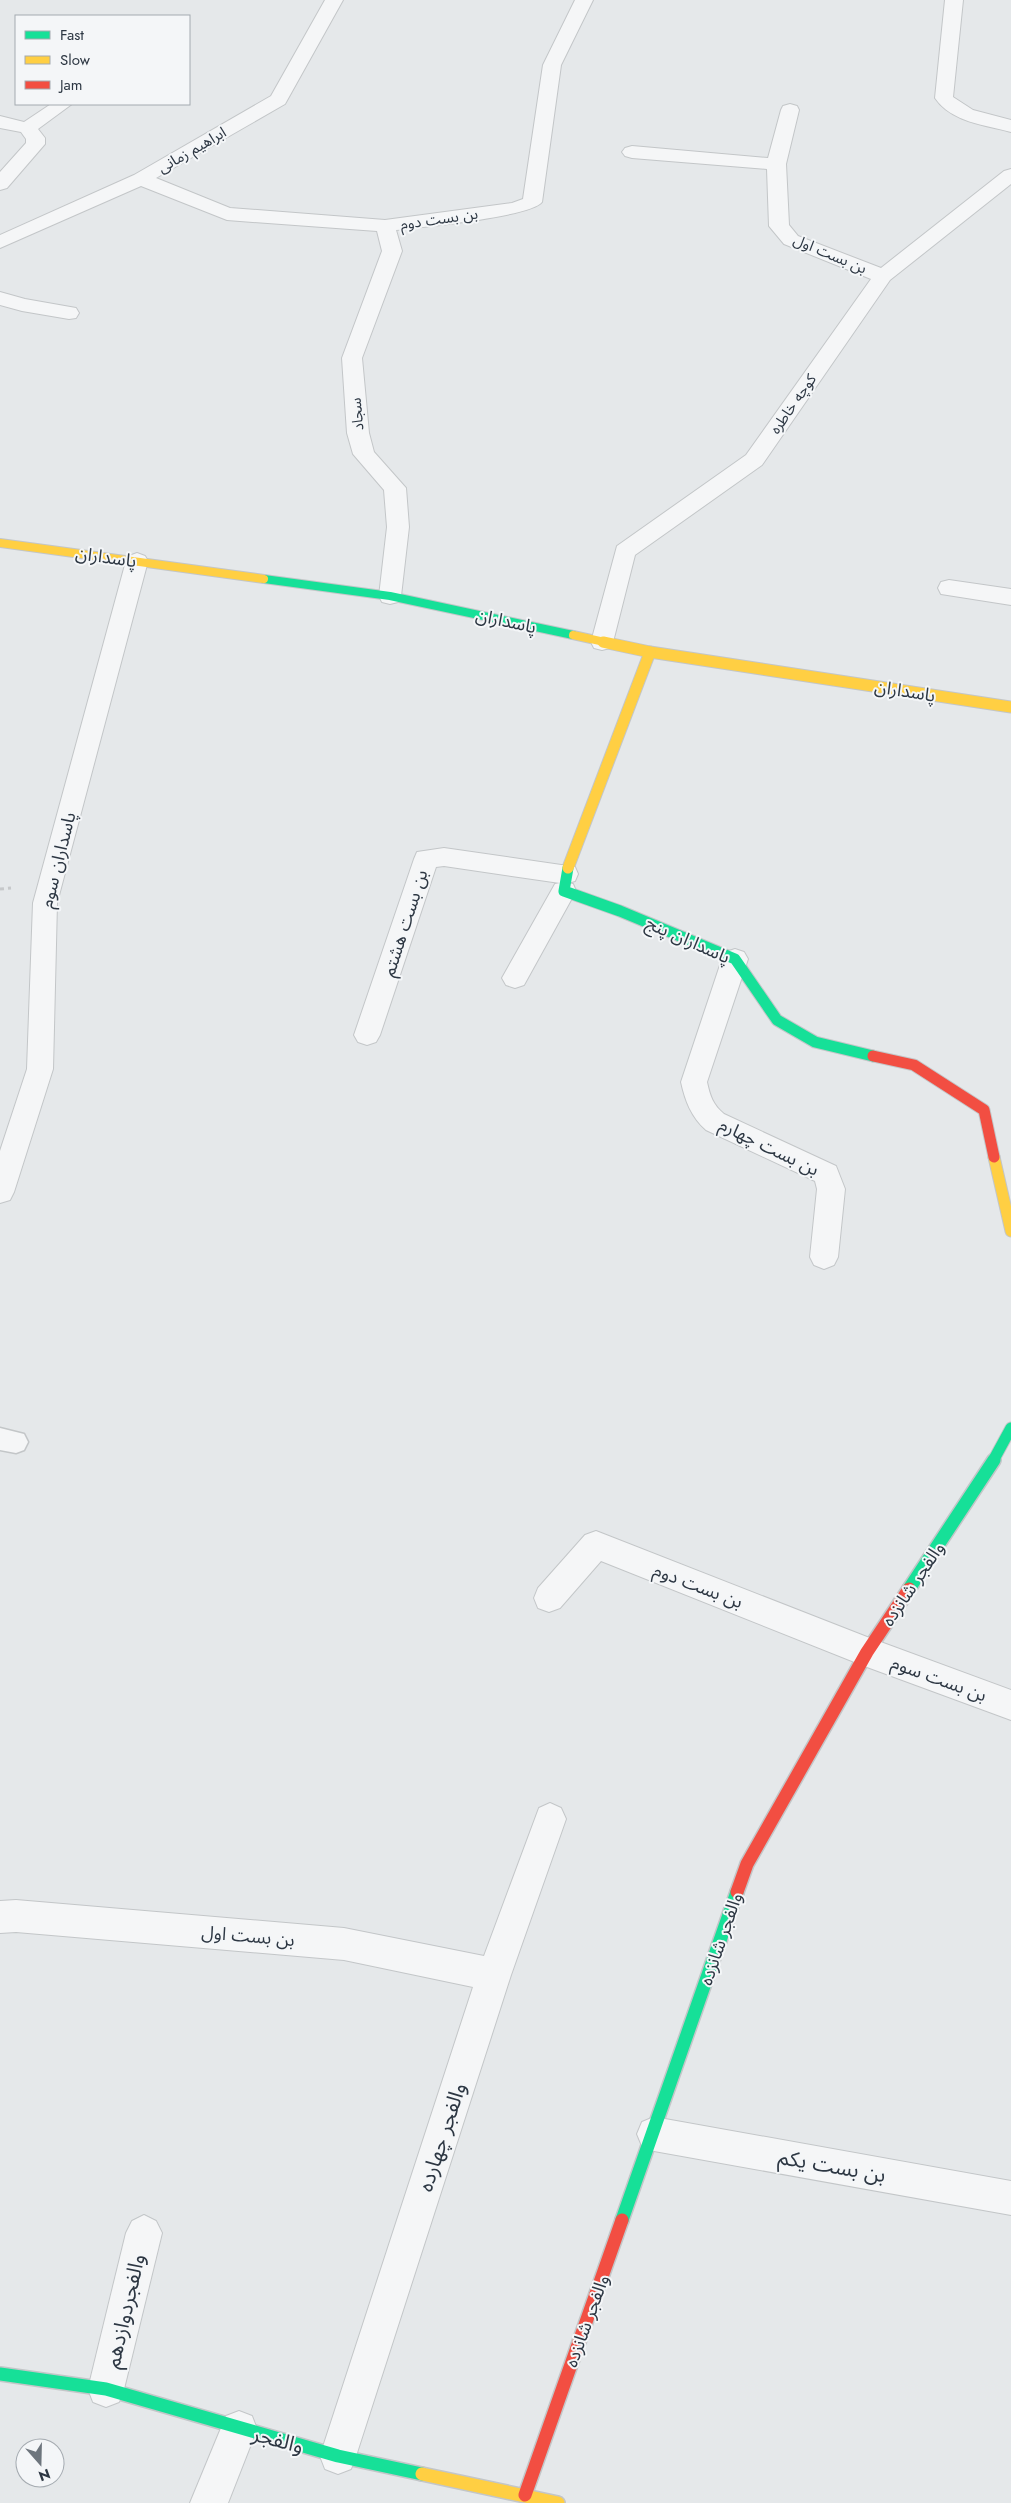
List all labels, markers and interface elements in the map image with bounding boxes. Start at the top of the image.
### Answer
legend [15,15,190,105]
text: Fast [60,24,84,46]
text: Slow [60,49,91,71]
text: Jam [58,74,83,96]
street label: ابراهیم زمانی [154,121,230,179]
street label: بن بست دوم [399,203,479,235]
street label: بن بست اول [790,229,870,279]
street label: كوچه خاطره [764,369,822,438]
street label: سجاد [345,396,369,431]
street label: پاسداران [74,540,138,574]
street label: پاسداران [473,602,539,640]
street label: پاسداران [873,673,937,709]
street label: پاسداران سوم [34,809,83,911]
street label: بن بست هشتم [375,866,435,980]
street label: پاسداران پنج [642,910,734,970]
street label: بن بست چهارم [714,1112,823,1183]
street label: والفجر شانزده [875,1537,951,1631]
street label: بن بست دوم [649,1557,747,1616]
street label: بن بست سوم [887,1650,990,1709]
street label: والفجر شانزده [693,1889,749,1989]
street label: بن بست اول [200,1919,296,1953]
street label: والفجر چهارده [410,2079,474,2195]
street label: بن بست یکم [776,2142,888,2190]
street label: والفجردوازدهم [97,2251,153,2371]
street label: والفجر شانزده [558,2271,616,2371]
street label: والفجر [248,2419,307,2461]
north arrow [15,2438,65,2488]
text: N [36,2464,53,2487]

